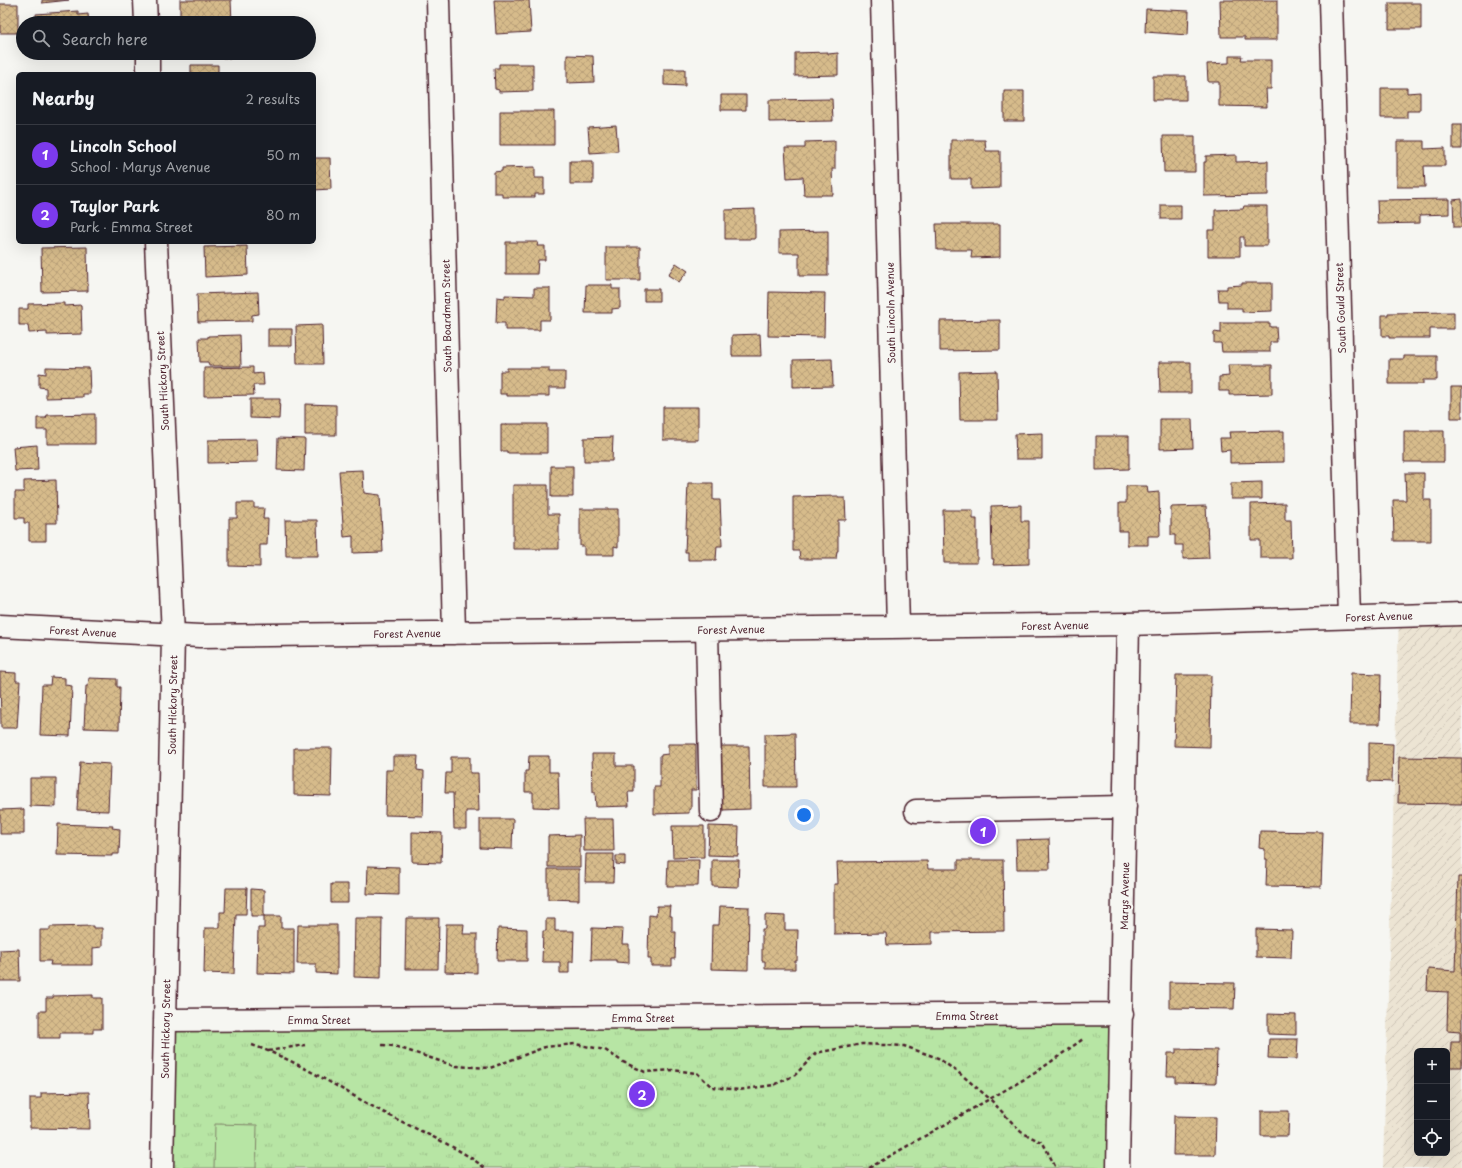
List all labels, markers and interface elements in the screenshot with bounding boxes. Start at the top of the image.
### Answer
search box [16,16,316,60]
icon: search [30,27,52,49]
text: Search here [62,27,148,50]
text: Nearby [32,85,94,111]
text: 2 results [246,89,300,108]
text: Lincoln School [70,134,176,157]
text: 1 [42,145,48,164]
text: 50 m [266,145,300,164]
text: School · Marys Avenue [70,157,211,176]
text: Taylor Park [70,194,160,217]
text: 2 [40,205,50,224]
text: 80 m [266,205,300,224]
text: Park · Emma Street [70,217,193,236]
street label: South Boardman Street [438,259,454,373]
street label: South Lincoln Avenue [882,262,898,364]
street label: South Gould Street [1331,262,1349,354]
street label: South Hickory Street [152,331,172,431]
street label: Forest Avenue [1345,607,1414,625]
street label: Forest Avenue [1021,617,1090,633]
street label: Forest Avenue [697,621,766,637]
street label: Forest Avenue [49,622,118,640]
street label: Forest Avenue [373,625,442,641]
street label: South Hickory Street [164,655,180,755]
your location [794,805,814,825]
pin: 1 [970,816,996,846]
street label: Marys Avenue [1116,861,1132,930]
street label: South Hickory Street [157,979,173,1079]
street label: Emma Street [935,1008,999,1023]
street label: Emma Street [611,1010,675,1025]
street label: Emma Street [287,1012,351,1027]
map controls [1414,1048,1450,1156]
button: + [1414,1048,1450,1084]
pin: 2 [629,1079,655,1109]
button: − [1414,1084,1450,1120]
button: locate [1414,1120,1450,1156]

